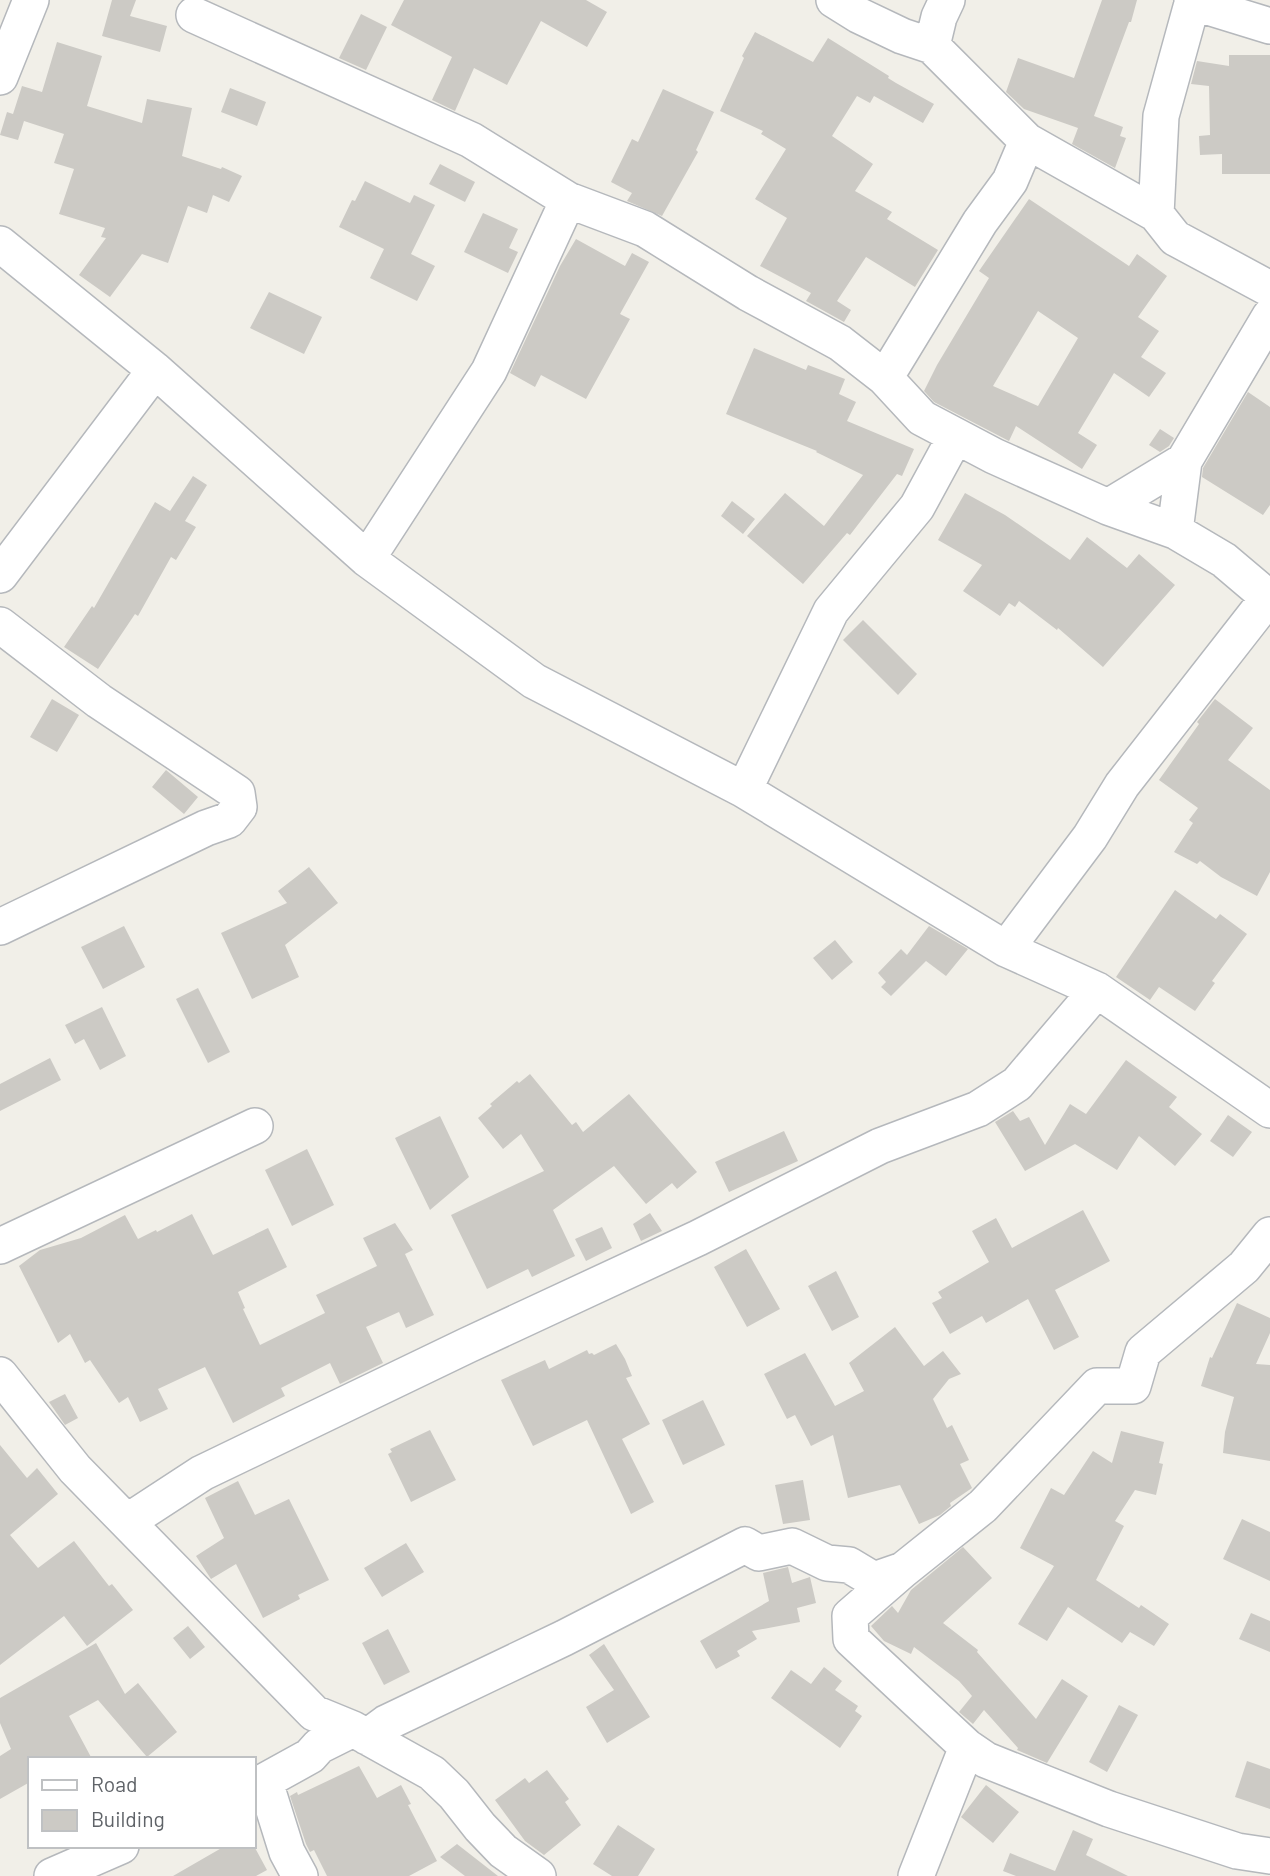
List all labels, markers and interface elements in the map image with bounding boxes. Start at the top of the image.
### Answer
legend [28,1757,256,1848]
text: Road [91,1771,137,1796]
text: Building [91,1806,165,1831]

